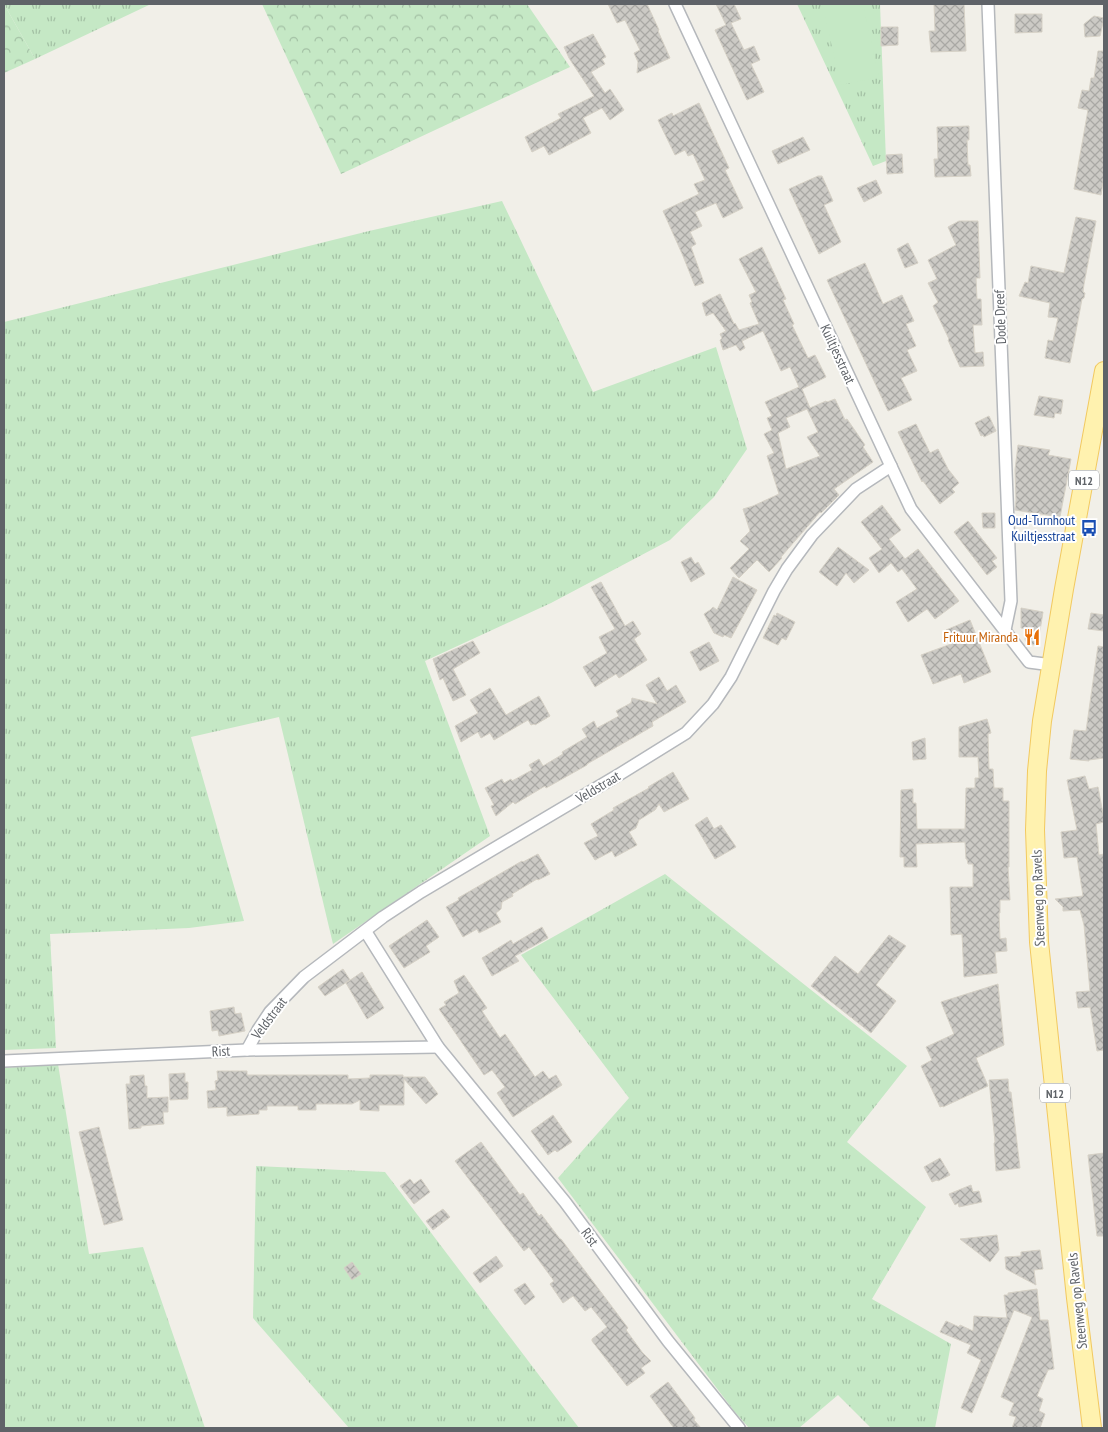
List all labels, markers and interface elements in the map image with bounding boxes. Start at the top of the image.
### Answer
street label: Dode Dreef [990,289,1010,345]
street label: Kuiltjesstraat [816,321,860,387]
road number: N12 [1069,470,1099,490]
place label: Oud-Turnhout Kuiltjesstraat [1008,511,1075,545]
bus stop icon: Oud-Turnhout Kuiltjesstraat [1079,518,1099,538]
restaurant icon: Frituur Miranda [1022,627,1042,647]
place label: Frituur Miranda [943,628,1018,646]
street label: Veldstraat [572,767,623,808]
street label: Steenweg op Ravels [1027,849,1049,947]
street label: Veldstraat [247,993,291,1044]
street label: Rist [211,1042,231,1060]
road number: N12 [1040,1084,1070,1102]
street label: Rist [577,1224,603,1250]
street label: Steenweg op Ravels [1063,1252,1091,1350]

